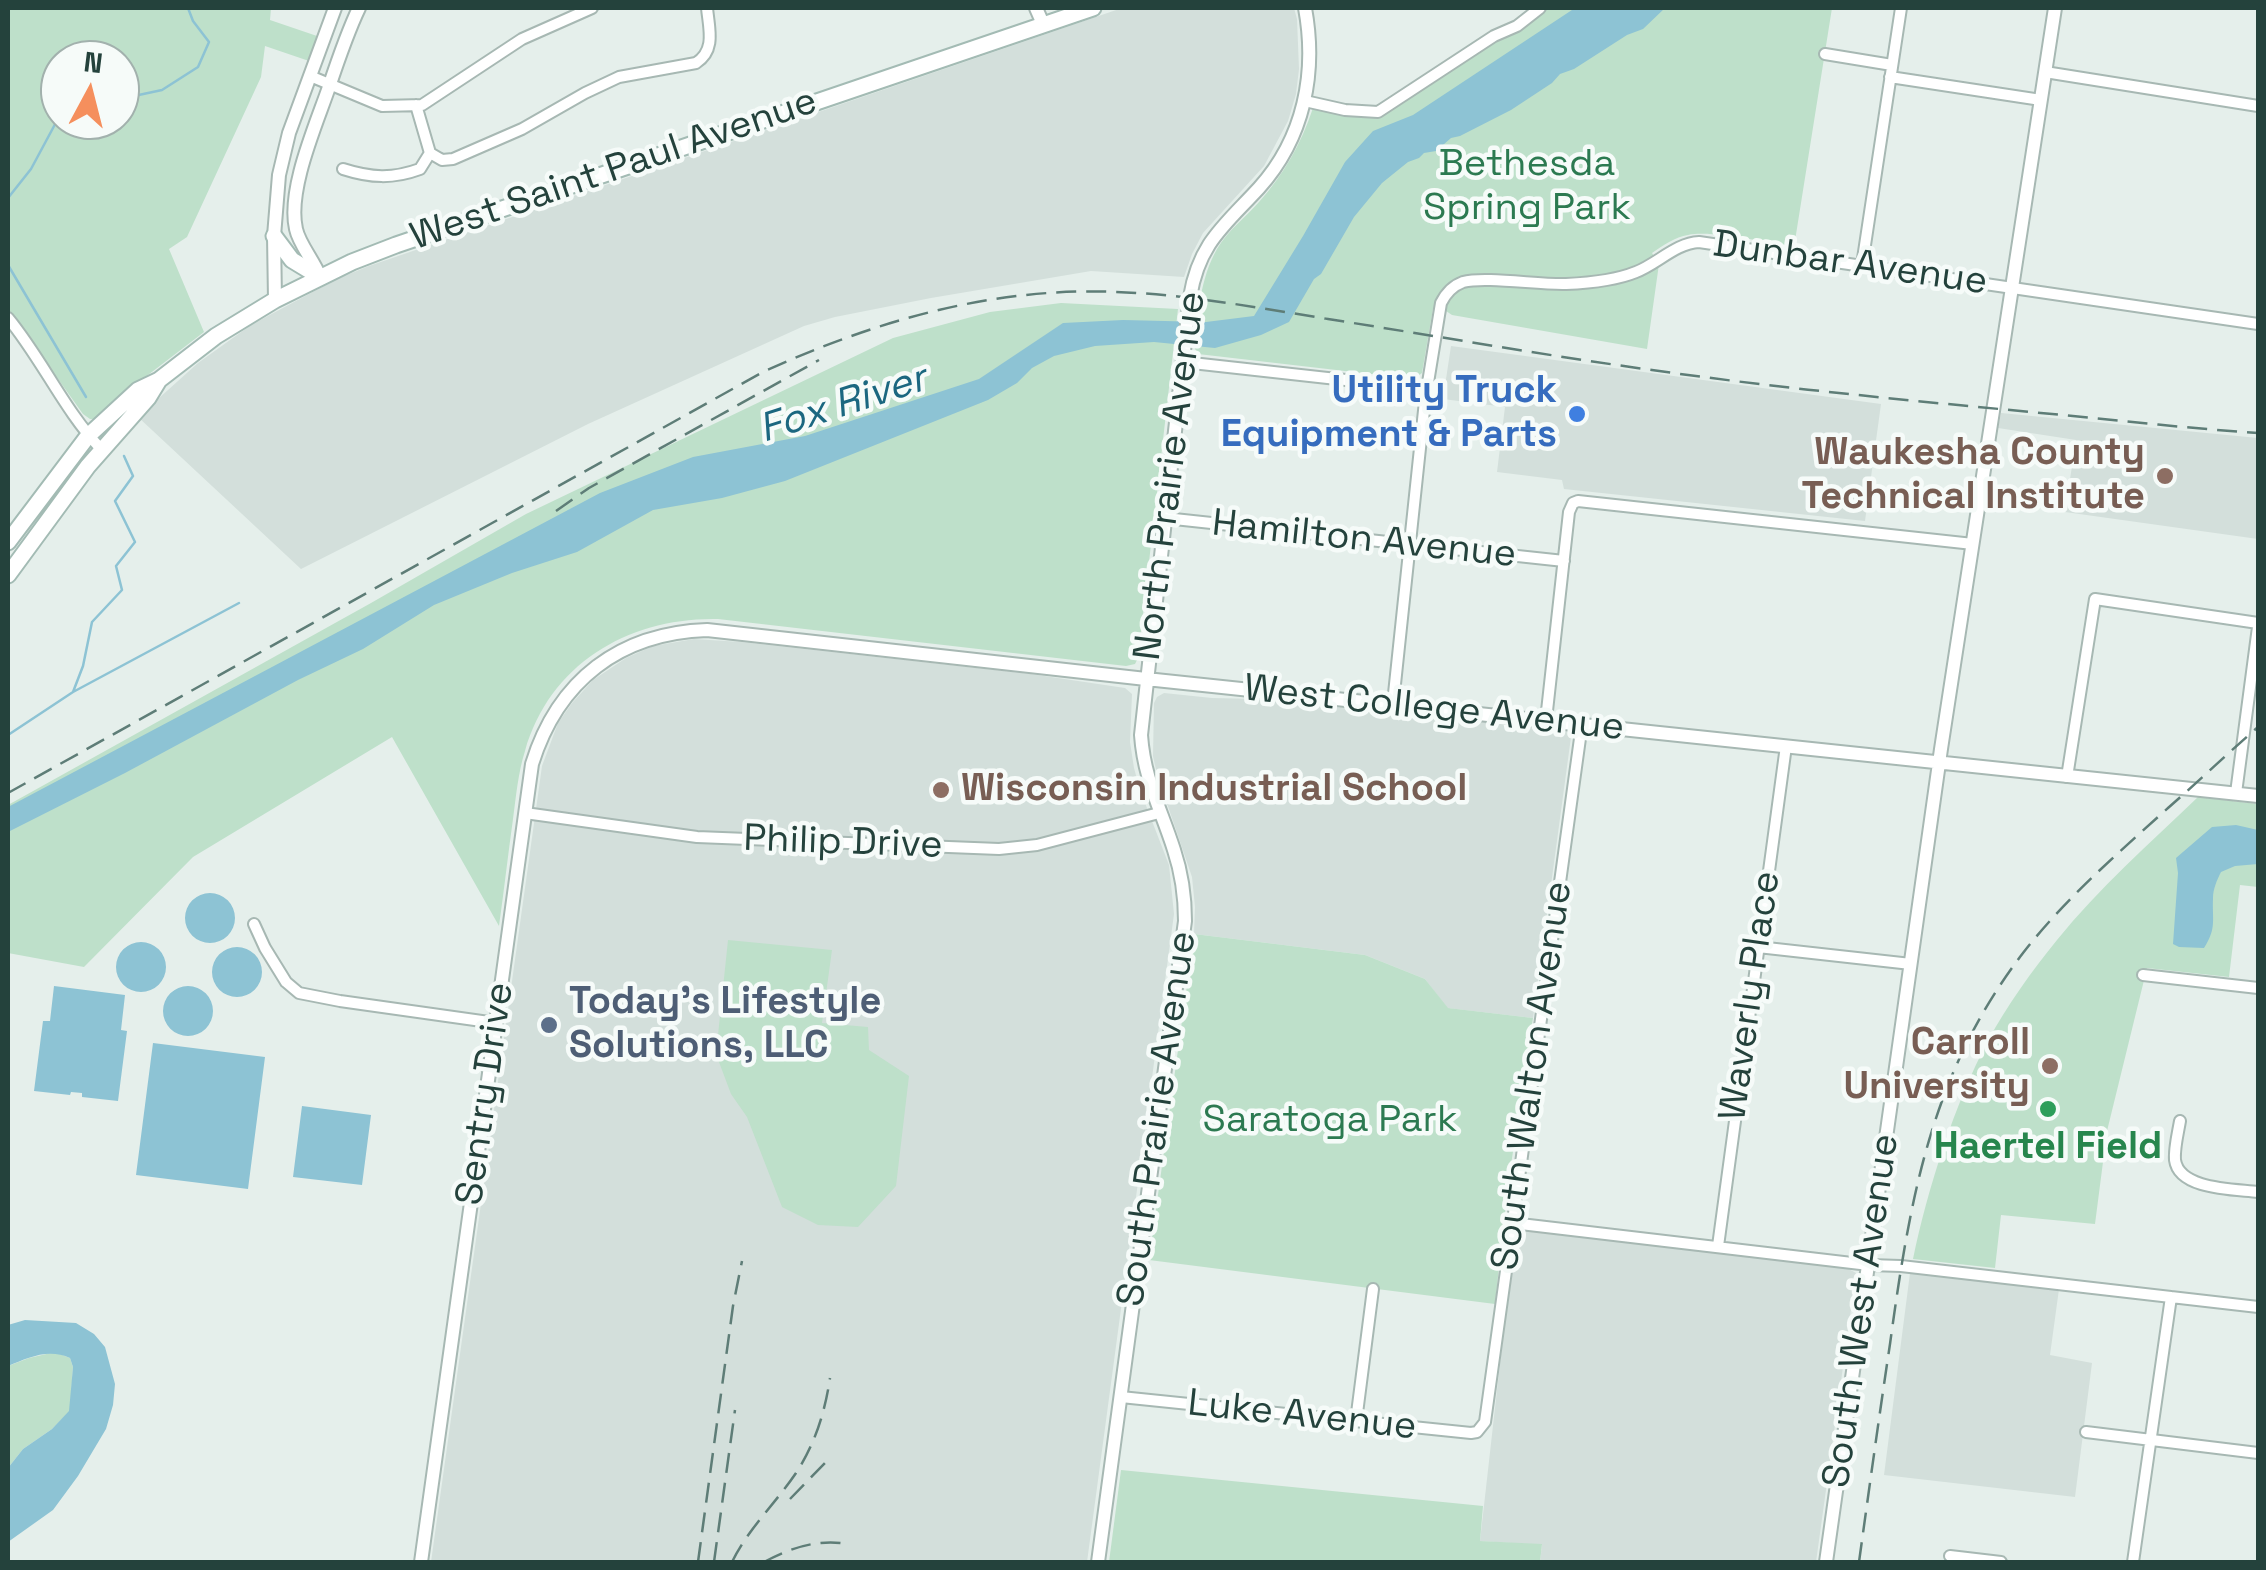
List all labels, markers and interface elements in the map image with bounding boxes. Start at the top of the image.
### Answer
north arrow [40,40,140,140]
text: N [82,43,105,81]
street label: West Saint Paul Avenue [405,79,823,261]
park label: Bethesda Spring Park [1423,142,1631,232]
street label: Dunbar Avenue [1710,222,1990,306]
street label: North Prairie Avenue [1126,289,1216,663]
water label: Fox River [753,355,933,455]
place label: Utility Truck Equipment & Parts [1221,369,1557,458]
marker: Utility Truck Equipment & Parts [1566,403,1588,425]
place label: Waukesha County Technical Institute [1801,431,2145,520]
marker: Waukesha County Technical Institute [2154,465,2176,487]
street label: Hamilton Avenue [1210,501,1518,579]
street label: West College Avenue [1242,666,1626,752]
place label: Wisconsin Industrial School [961,767,1467,813]
marker: Wisconsin Industrial School [930,779,952,801]
street label: Philip Drive [743,817,943,869]
street label: Waverly Place [1711,868,1791,1124]
street label: South Walton Avenue [1483,879,1583,1273]
street label: South Prairie Avenue [1109,928,1207,1310]
street label: Sentry Drive [448,980,524,1208]
place label: Today's Lifestyle Solutions, LLC [569,980,881,1070]
marker: Today's Lifestyle Solutions, LLC [538,1014,560,1036]
place label: Carroll University [1843,1021,2030,1110]
marker: Carroll University [2039,1055,2061,1077]
park label: Saratoga Park [1203,1098,1457,1144]
marker: Haertel Field [2037,1098,2059,1120]
place label: Haertel Field [1934,1125,2162,1171]
street label: South West Avenue [1815,1131,1909,1491]
street label: Luke Avenue [1185,1381,1419,1451]

